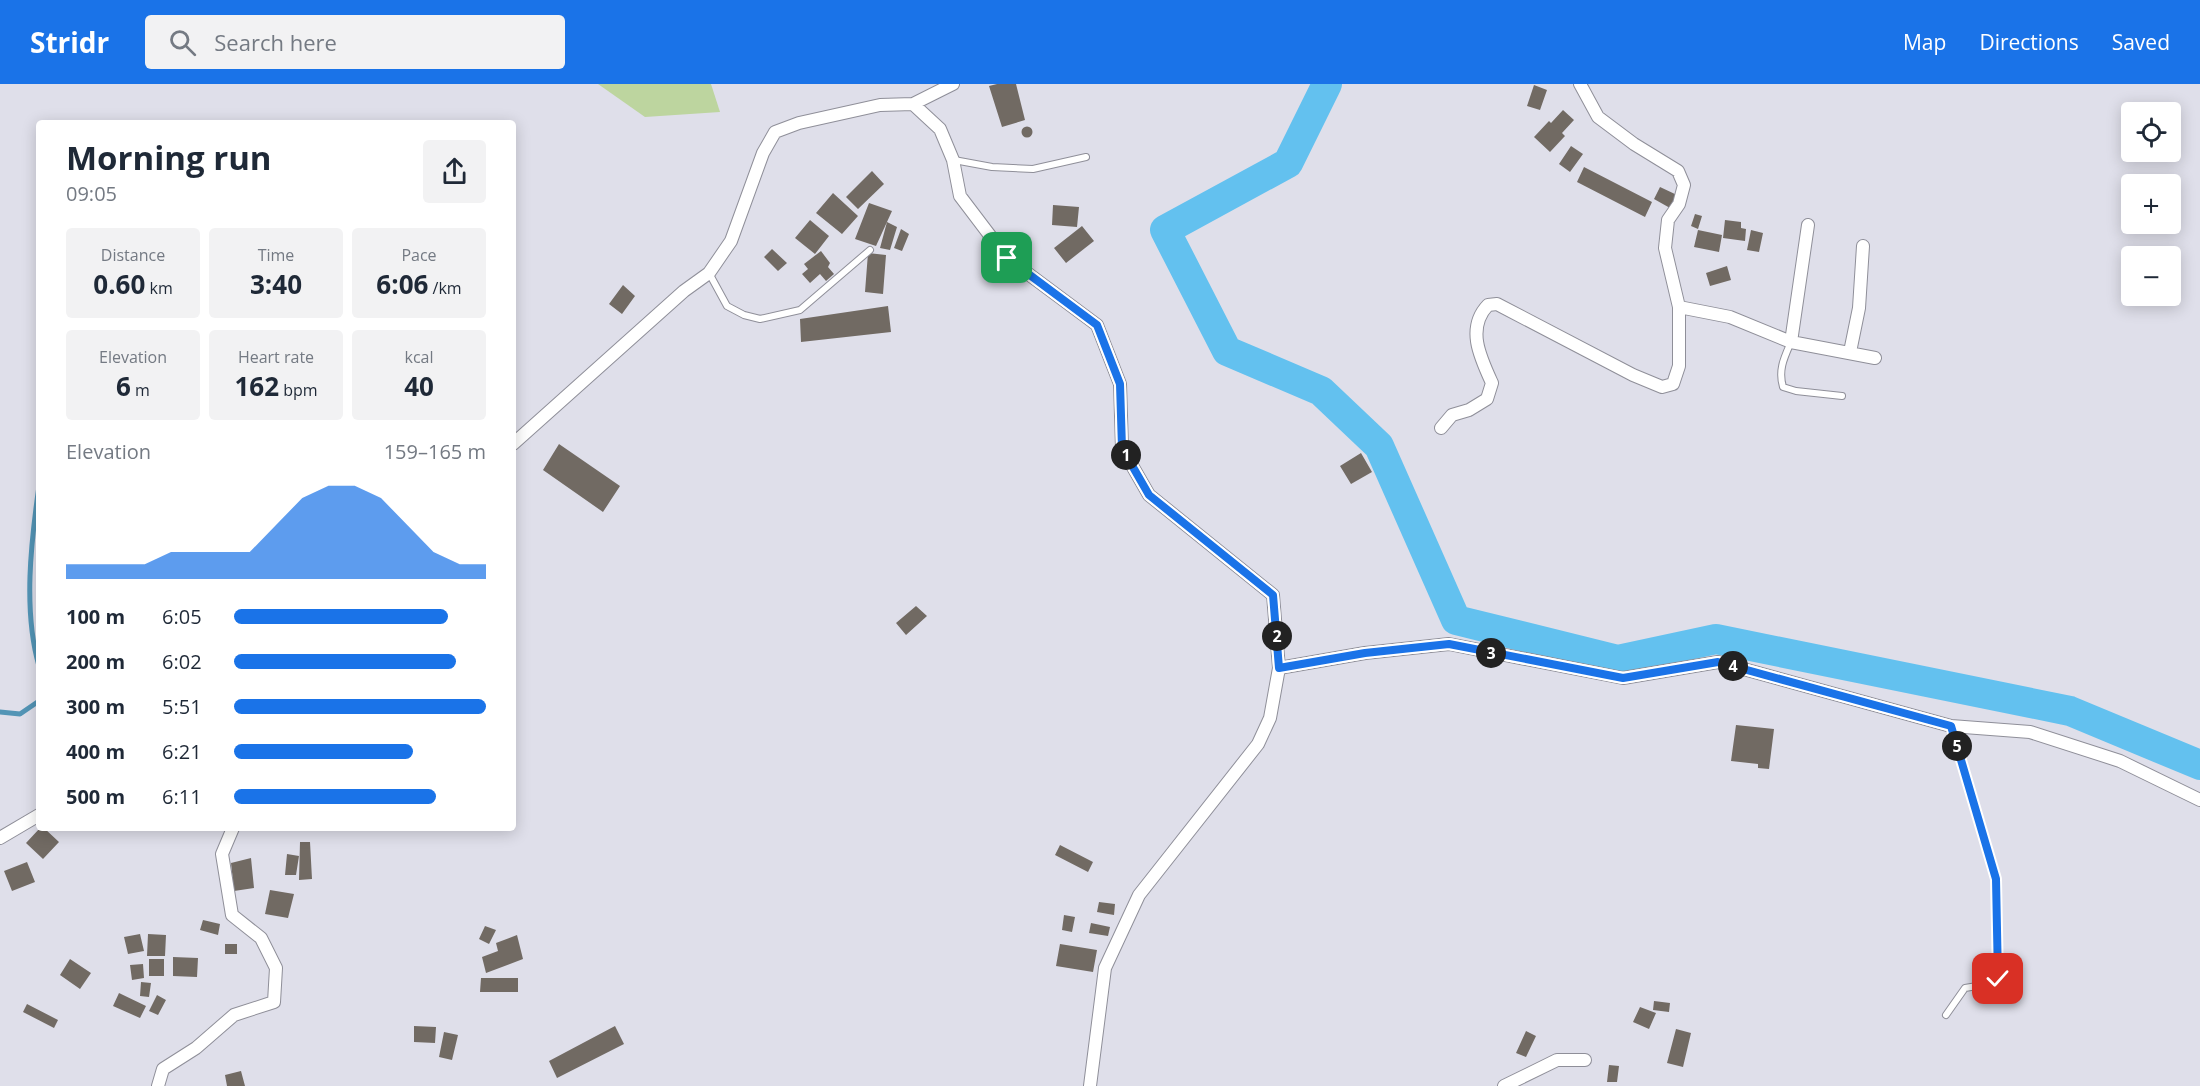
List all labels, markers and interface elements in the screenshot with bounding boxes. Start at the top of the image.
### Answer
search box [145,15,565,69]
text: Stridr [30,23,109,61]
icon: search [166,26,199,59]
text: Search here [214,27,337,57]
text: Map [1903,28,1946,56]
text: Directions [1979,28,2079,56]
text: Saved [2112,28,2170,56]
map controls [2121,102,2181,306]
button: locate [2121,102,2181,162]
text: Morning run [66,135,272,180]
button: share [423,140,486,203]
button: + [2121,174,2181,234]
text: 09:05 [66,180,117,207]
pin [981,232,1032,283]
icon: arrive [990,241,1023,274]
text: Distance [101,244,165,266]
text: Time [258,244,294,266]
text: Pace [401,244,437,266]
button: − [2121,246,2181,306]
text: 0.60 [93,266,145,302]
text: 3:40 [250,266,302,302]
text: 6:06 [376,266,428,302]
text: km [145,277,173,299]
text: /km [428,277,462,299]
text: Elevation [99,346,167,368]
text: Heart rate [238,346,314,368]
text: kcal [405,346,434,368]
text: 6 [116,368,131,404]
text: 162 [234,368,279,404]
text: 40 [404,368,434,404]
text: m [131,379,150,401]
text: bpm [279,379,318,401]
text: Elevation [66,438,151,465]
text: 159–165 m [384,438,486,465]
pin: 1 [1111,440,1141,470]
text: 1 [1121,444,1131,466]
text: 100 m [66,603,125,630]
text: 6:05 [162,603,202,630]
pin: 2 [1262,621,1292,651]
text: 2 [1272,625,1282,647]
pin: 3 [1476,638,1506,668]
text: 3 [1486,642,1496,664]
text: 200 m [66,648,125,675]
text: 6:02 [162,648,202,675]
pin: 4 [1718,651,1748,681]
text: 4 [1728,655,1738,677]
text: 300 m [66,693,125,720]
text: 5:51 [162,693,202,720]
pin: 5 [1942,731,1972,761]
text: 5 [1952,735,1962,757]
text: 400 m [66,738,125,765]
text: 6:21 [162,738,202,765]
text: 500 m [66,783,125,810]
text: 6:11 [162,783,202,810]
pin [1972,953,2023,1004]
icon: check [1981,962,2014,995]

